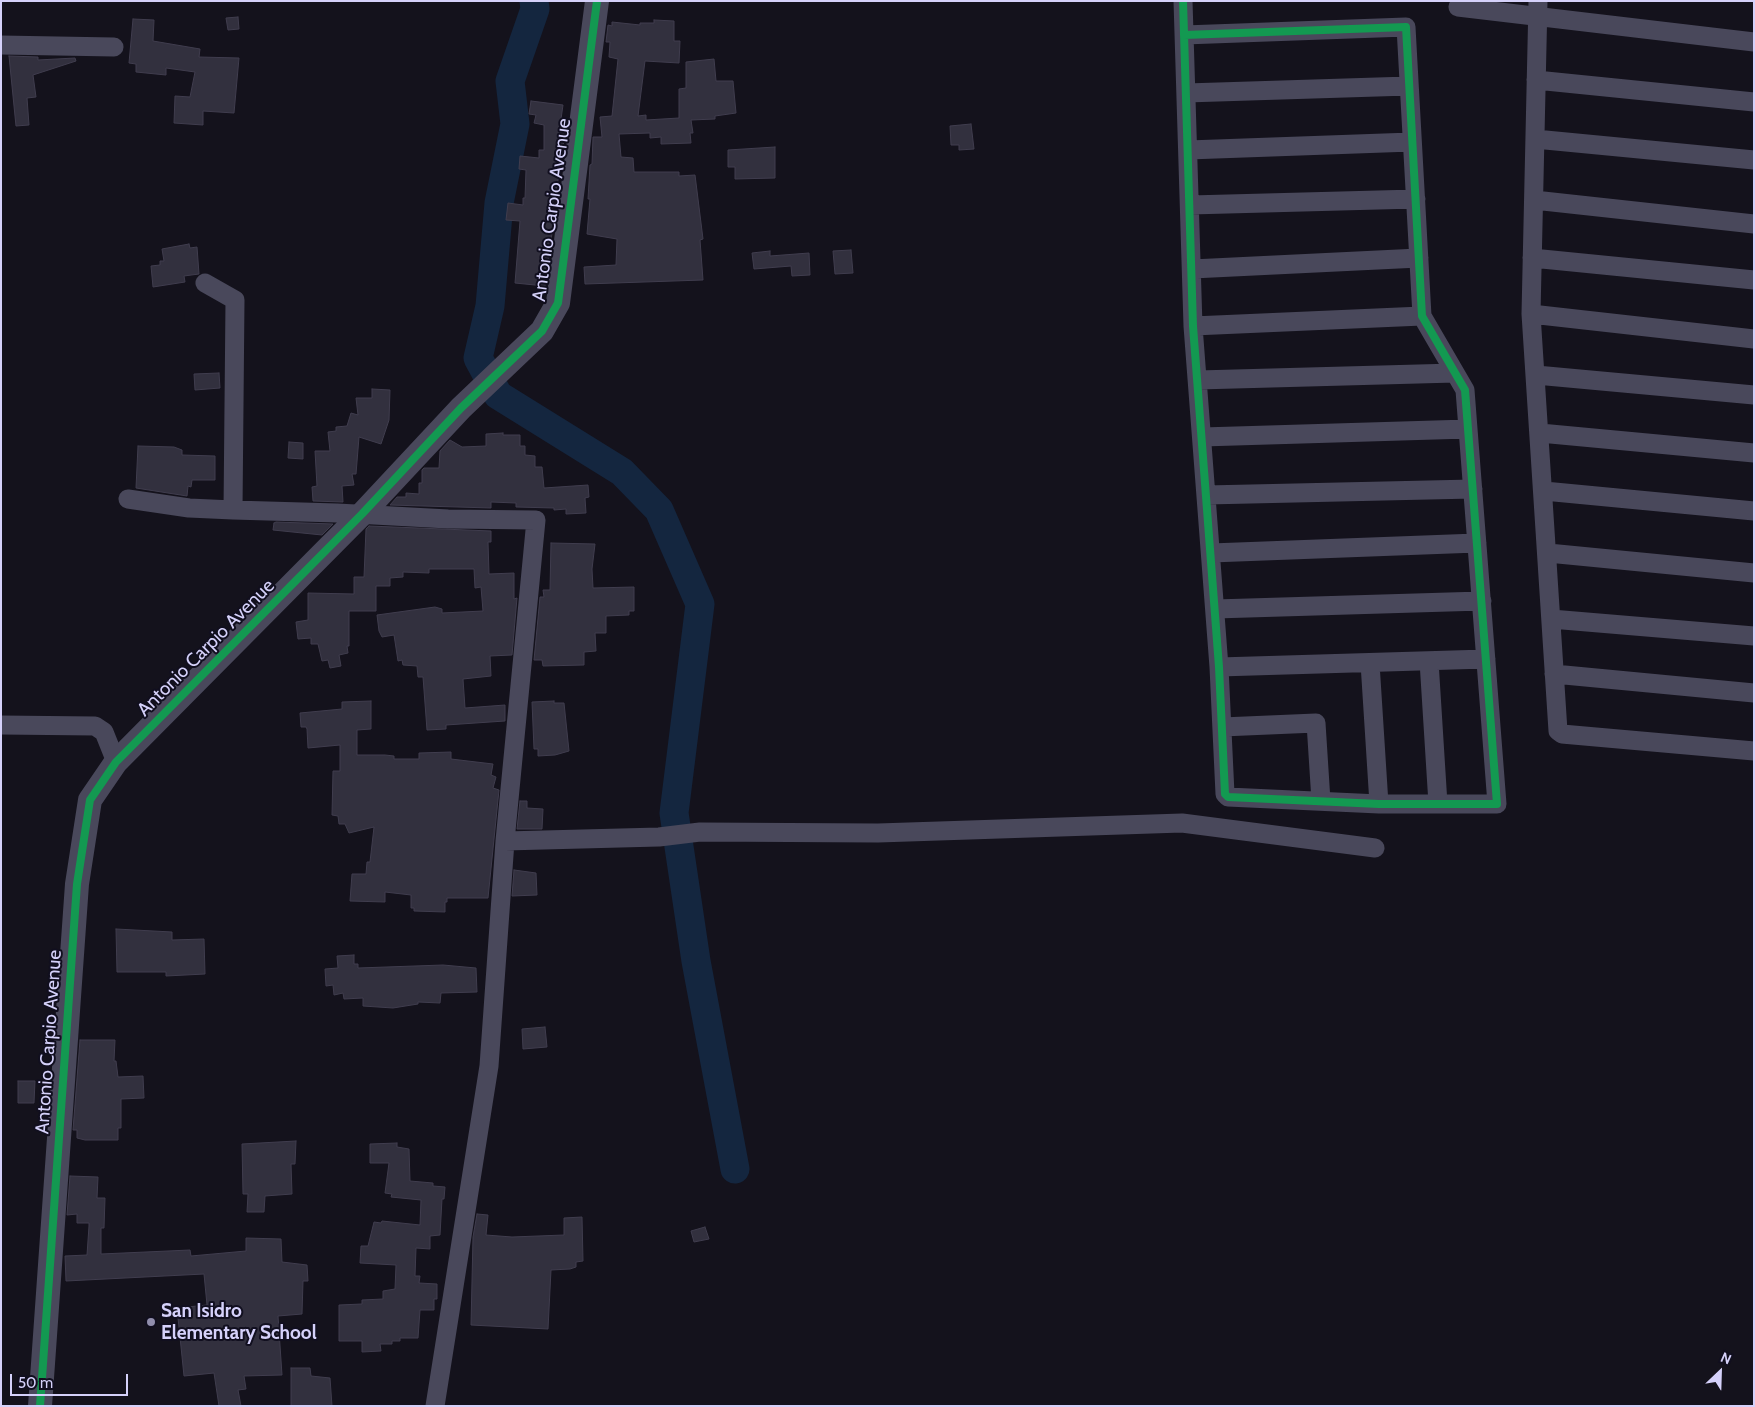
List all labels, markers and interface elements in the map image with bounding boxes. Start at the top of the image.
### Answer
street label: Antonio Carpio Avenue [528,117,576,303]
street label: Antonio Carpio Avenue [133,575,279,721]
street label: Antonio Carpio Avenue [31,949,67,1135]
place label: San Isidro Elementary School [161,1300,317,1344]
marker: San Isidro Elementary School [145,1316,157,1328]
north arrow [1695,1347,1745,1397]
text: N [1718,1348,1734,1369]
scale bar [12,1364,130,1396]
text: 50 m [18,1374,53,1392]

